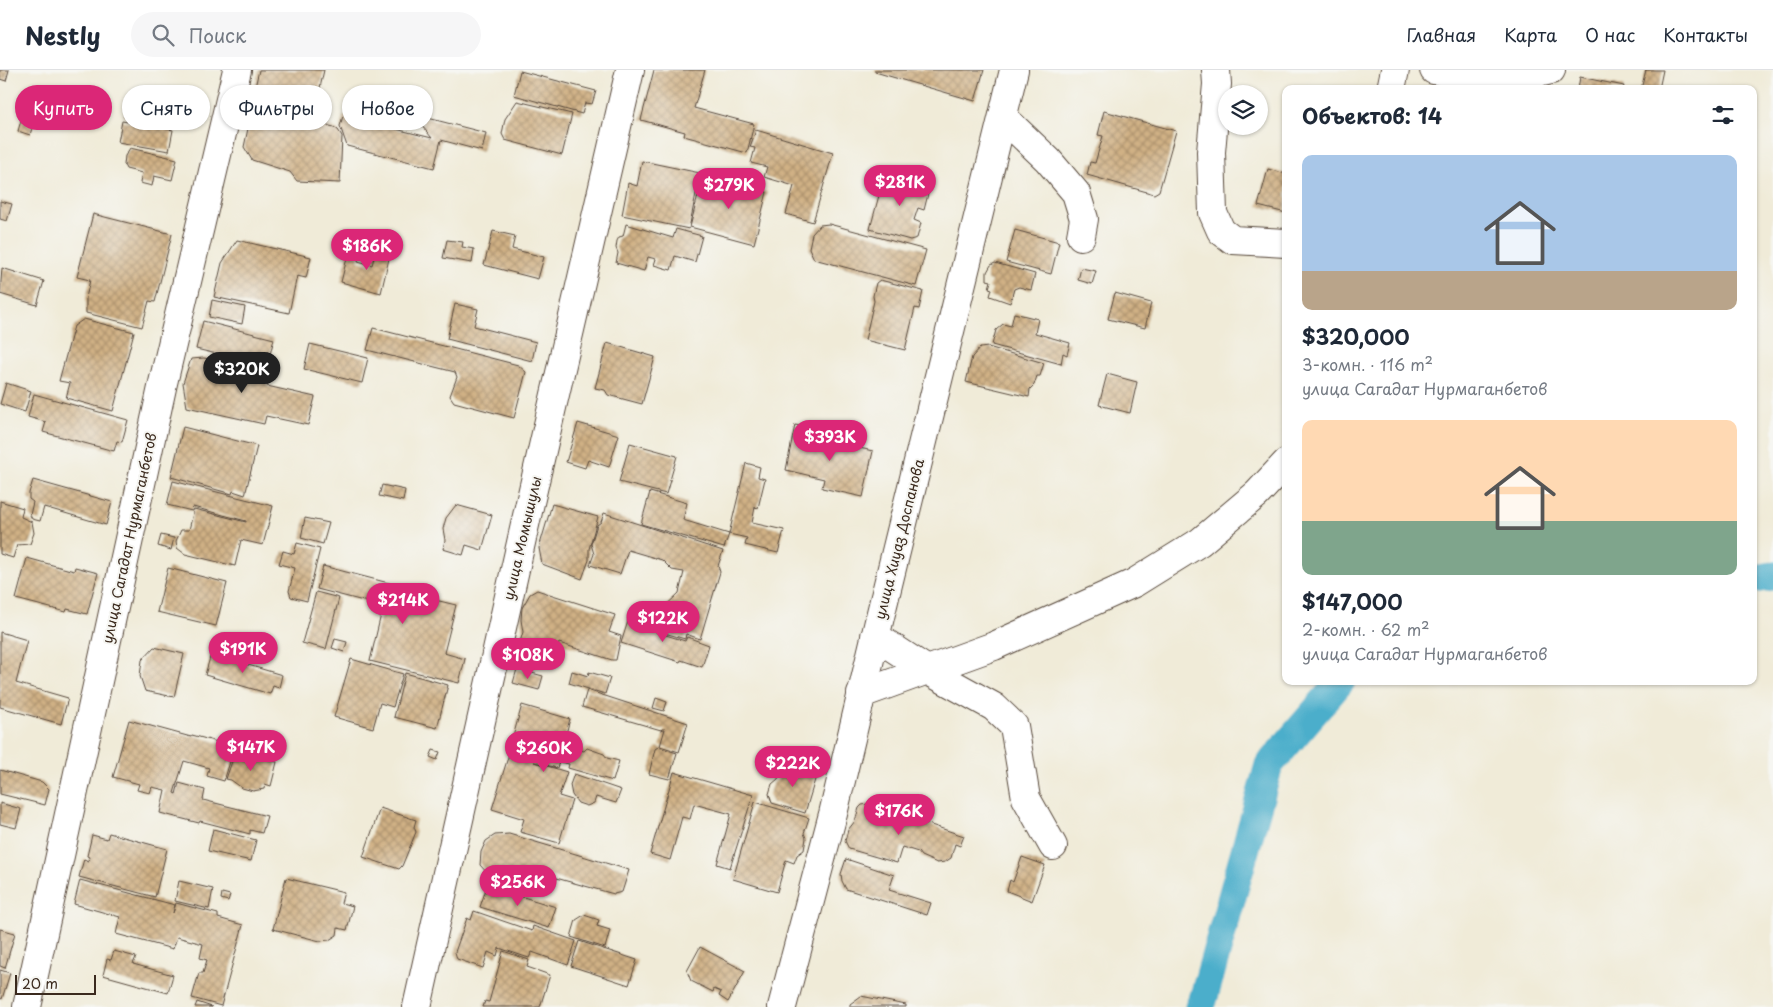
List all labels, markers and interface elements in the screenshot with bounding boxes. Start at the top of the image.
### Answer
search box [131,12,481,57]
text: Nestly [25,17,101,53]
icon: search [149,21,177,49]
text: Поиск [189,21,246,49]
text: Главная [1407,21,1476,48]
text: Карта [1504,21,1557,48]
text: О нас [1585,21,1635,48]
text: Контакты [1663,21,1748,48]
chip: Купить [15,85,112,130]
chip: Снять [122,85,210,130]
chip: Фильтры [220,85,332,130]
chip: Новое [342,85,433,130]
map controls [1218,85,1268,135]
button: layers [1218,85,1268,135]
text: Объектов: 14 [1302,99,1442,131]
icon: filters [1709,101,1737,129]
pin: $281K [865,164,935,207]
pin: $279K [694,168,764,210]
text: $281K [875,169,925,193]
text: $279K [704,172,755,196]
icon: home [1475,188,1565,278]
pin: $186K [332,228,402,271]
text: $186K [342,233,392,257]
text: $320,000 [1302,320,1410,352]
pin: $320K [207,352,277,394]
text: 3-комн. · 116 m² [1302,352,1433,376]
text: $320K [214,356,270,380]
text: улица Сагадат Нурмаганбетов [1302,376,1547,400]
pin: $393K [795,420,865,462]
text: $393K [804,424,856,448]
street label: улица Сагадат Нурмаганбетов [96,431,162,645]
icon: home [1475,453,1565,543]
street label: улица Хиуаз Доспанова [869,456,929,621]
street label: улица Момышулы [498,474,546,602]
pin: $214K [368,582,438,625]
text: $147,000 [1302,585,1402,617]
text: $214K [377,587,429,611]
pin: $122K [628,600,698,643]
text: $122K [637,605,689,629]
text: 2-комн. · 62 m² [1302,617,1429,641]
pin: $191K [208,632,278,674]
text: $191K [220,636,266,660]
pin: $108K [493,638,563,680]
text: улица Сагадат Нурмаганбетов [1302,641,1547,665]
text: $108K [502,642,554,666]
pin: $147K [216,730,286,772]
pin: $260K [509,730,579,773]
text: $147K [227,734,275,758]
text: $260K [516,735,572,759]
pin: $222K [758,746,828,788]
text: $222K [766,750,820,774]
pin: $176K [864,794,934,836]
text: $176K [875,798,923,822]
pin: $256K [483,864,553,907]
text: $256K [491,869,545,893]
scale bar [15,972,96,995]
text: 20 m [22,973,58,994]

